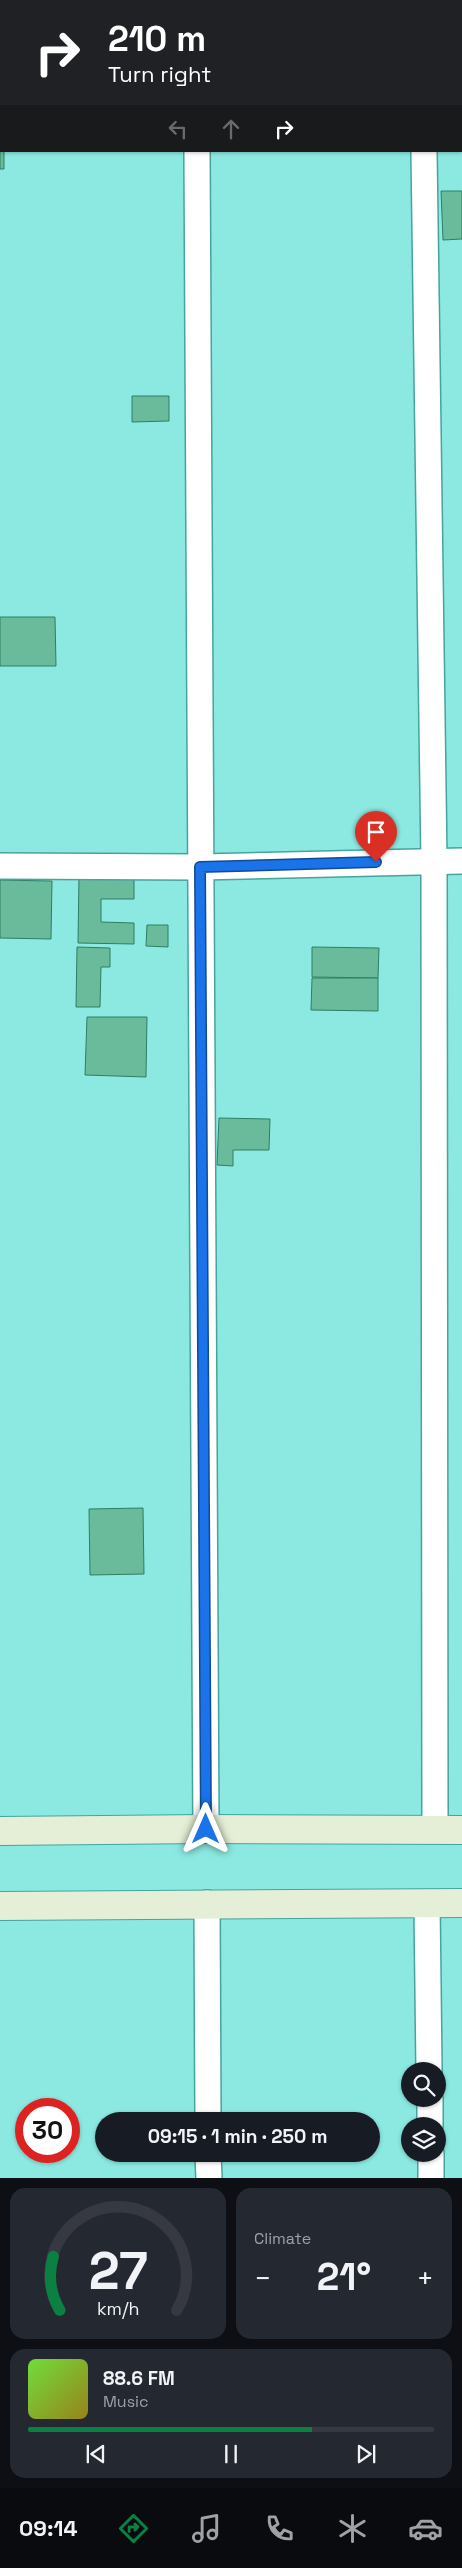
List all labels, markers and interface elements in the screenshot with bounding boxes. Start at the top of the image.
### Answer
text: 210 m [108,17,206,61]
icon: right [25,20,90,85]
text: Turn right [108,60,211,88]
icon: left [164,115,192,143]
icon: ahead [217,115,245,143]
icon: right [270,115,298,143]
pin [355,811,397,862]
icon: arrive [362,818,390,846]
position arrow [179,1802,231,1854]
map controls [401,2062,446,2162]
button: search [401,2062,446,2107]
speed limit sign: 30 [15,2098,80,2163]
button: layers [401,2117,446,2162]
text: 09:15 · 1 min · 250 m [148,2124,327,2149]
text: Climate [254,2228,311,2249]
text: 27 [88,2238,148,2304]
text: 21° [317,2253,371,2301]
text: − [254,2260,271,2296]
text: + [417,2260,434,2296]
text: km/h [97,2297,139,2320]
text: 88.6 FM [103,2366,175,2391]
text: Music [103,2391,149,2412]
icon: previous [82,2440,110,2468]
icon: pause [217,2440,245,2468]
icon: next [352,2440,380,2468]
icon: directions [116,2511,151,2546]
icon: music [189,2511,224,2546]
icon: phone [262,2511,297,2546]
icon: climate [335,2511,370,2546]
icon: car [408,2511,443,2546]
text: 09:14 [19,2514,77,2542]

